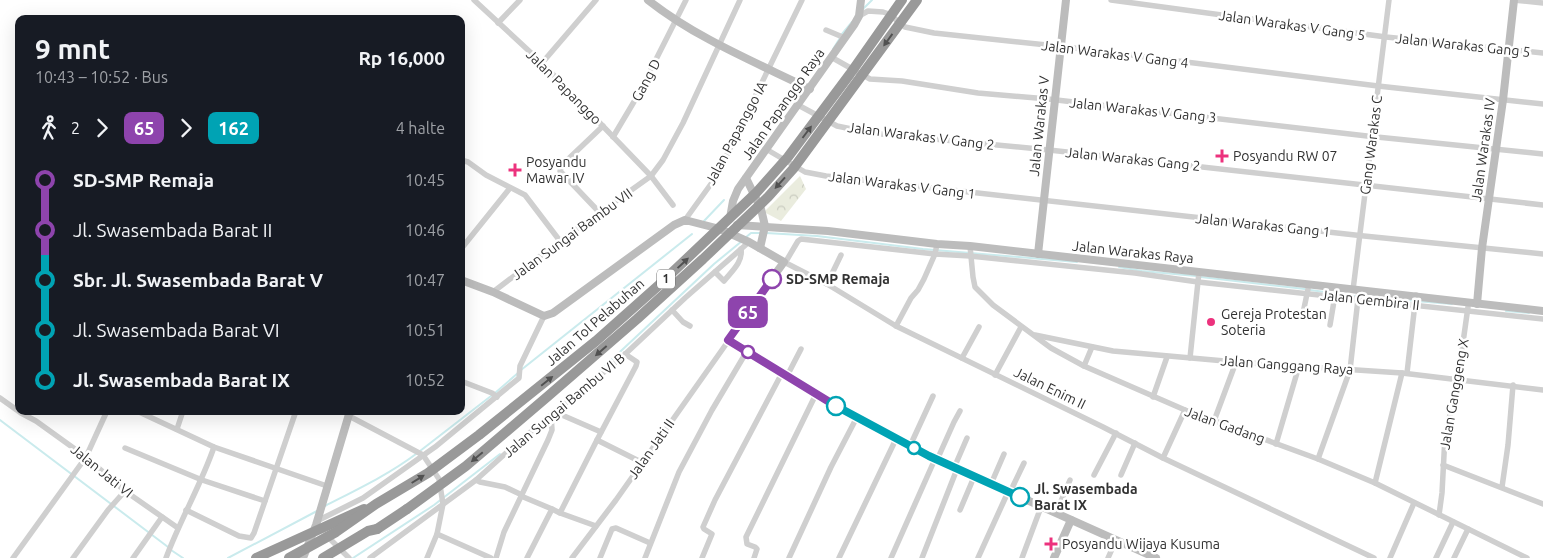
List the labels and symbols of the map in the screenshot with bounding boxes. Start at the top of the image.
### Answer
street label: Jalan Warakas V Gang 5 [1218,7,1366,43]
street label: Jalan Warakas Gang 5 [1395,30,1531,60]
one-way arrow [884,33,894,46]
street label: Jalan Warakas V Gang 4 [1041,37,1189,71]
street label: Jalan Papanggo Raya [739,45,827,163]
street label: Jalan Papanggo [523,46,605,128]
street label: Gang D [628,56,664,104]
street label: Jalan Warakas V [1026,75,1052,177]
street label: Jalan Papanggo IA [702,78,770,188]
street label: Jalan Warakas V Gang 3 [1069,94,1217,126]
street label: Gang Warakas C [1357,94,1385,196]
street label: Jalan Warakas IV [1468,97,1498,203]
street label: Jalan Warakas V Gang 2 [847,119,995,153]
one-way arrow [801,126,812,139]
street label: Jalan Warakas Gang 2 [1065,144,1201,174]
place label: Posyandu RW 07 [1233,148,1337,164]
marker: Posyandu RW 07 [1215,149,1229,163]
place label: Posyandu Mawar IV [526,154,587,186]
marker: Posyandu Mawar IV [508,163,522,177]
street label: Jalan Warakas V Gang 1 [828,168,976,202]
one-way arrow [774,177,786,189]
street label: Jalan Sungai Bambu VII [509,185,635,283]
street label: Jalan Warakas Gang 1 [1195,210,1331,240]
street label: Jalan Warakas Raya [1072,238,1194,266]
one-way arrow [677,257,689,269]
marker: SD-SMP Remaja [762,269,782,289]
road number: 1 [657,270,675,288]
place label: SD-SMP Remaja [786,271,890,287]
street label: Jalan Tol Pelabuhan [543,275,647,369]
street label: Jalan Gembira II [1320,287,1420,313]
line badge: 65 [726,296,770,328]
place label: Gereja Protestan Soteria [1221,306,1327,338]
marker: Gereja Protestan Soteria [1205,316,1217,328]
street label: Jalan Ganggeng X [1436,337,1472,451]
one-way arrow [595,345,607,357]
unlabelled marker [741,345,755,359]
street label: Jalan Sungai Bambu VI B [500,349,628,460]
street label: Jalan Ganggang Raya [1220,352,1354,378]
street label: Jalan Enim II [1011,364,1089,412]
one-way arrow [541,375,554,386]
unlabelled marker [826,396,846,416]
street label: Jalan Gadang [1183,403,1267,447]
street label: Jalan Jati II [625,416,677,482]
street label: Jalan Jati VI [68,441,136,501]
unlabelled marker [907,441,921,455]
one-way arrow [471,451,484,462]
one-way arrow [411,474,424,483]
place label: Jl. Swasembada Barat IX [1034,481,1138,513]
marker: Jl. Swasembada Barat IX [1010,487,1030,507]
place label: Posyandu Wijaya Kusuma [1062,536,1220,552]
marker: Posyandu Wijaya Kusuma [1044,537,1058,551]

